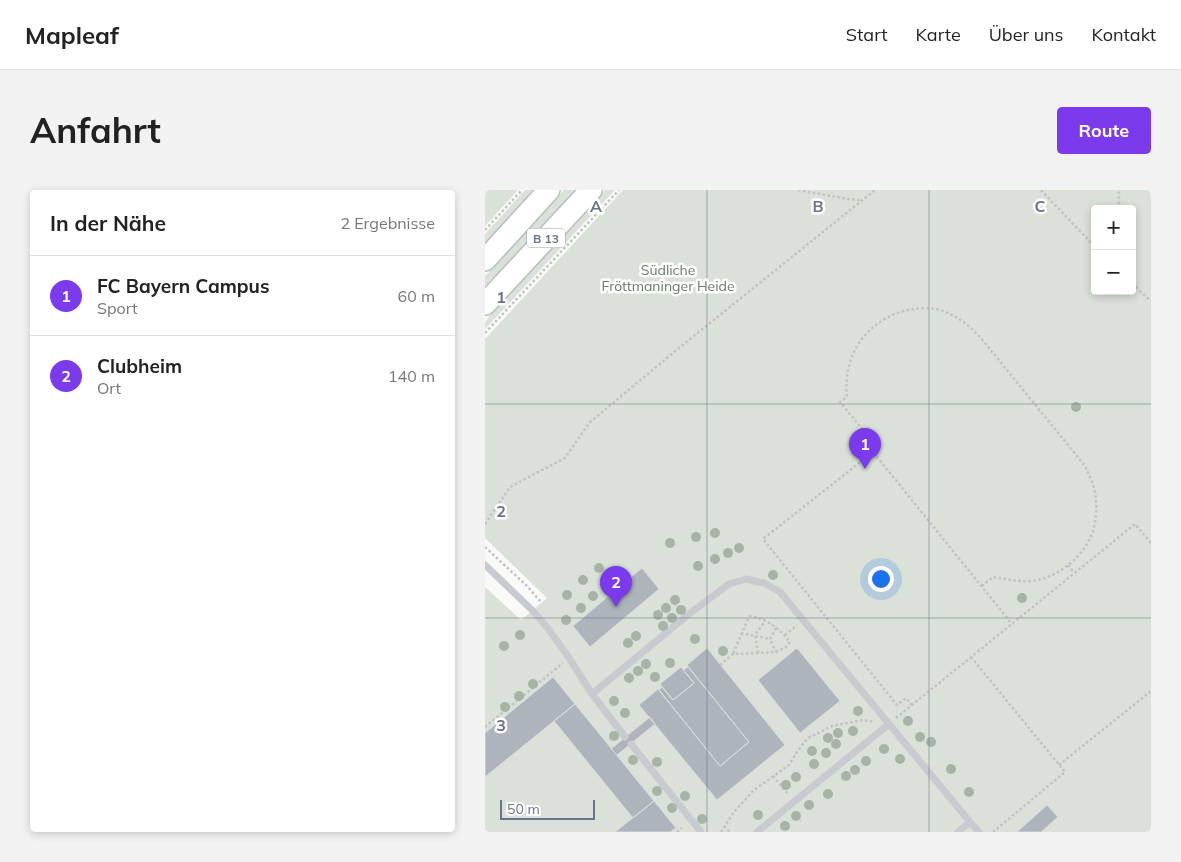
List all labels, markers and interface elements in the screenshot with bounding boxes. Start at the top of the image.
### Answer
text: Mapleaf [25,20,119,50]
text: Start [846,23,887,46]
text: Karte [915,23,961,46]
text: Über uns [989,23,1064,46]
text: Kontakt [1092,23,1156,46]
button: Route [1057,107,1151,154]
text: Anfahrt [30,108,161,152]
text: A [590,196,602,216]
text: B [812,196,824,216]
text: C [1035,196,1046,216]
map controls [1091,205,1136,295]
button: + [1091,205,1136,250]
text: In der Nähe [50,210,166,236]
text: 2 Ergebnisse [340,213,435,233]
road number: B 13 [527,228,565,248]
button: − [1091,250,1136,295]
park label: Südliche Fröttmaninger Heide [601,261,735,295]
text: FC Bayern Campus [97,274,269,298]
text: 1 [61,286,71,306]
text: 60 m [398,286,435,306]
text: 1 [496,287,506,307]
text: Sport [97,298,138,318]
text: Clubheim [97,354,182,378]
text: 2 [61,366,71,386]
text: 140 m [388,366,435,386]
text: Ort [97,378,121,398]
pin: 1 [849,428,881,469]
text: 2 [496,501,506,521]
pin: 2 [600,566,632,607]
your location [868,566,894,592]
text: 3 [496,715,506,735]
scale bar [500,797,595,820]
text: 50 m [507,800,540,818]

